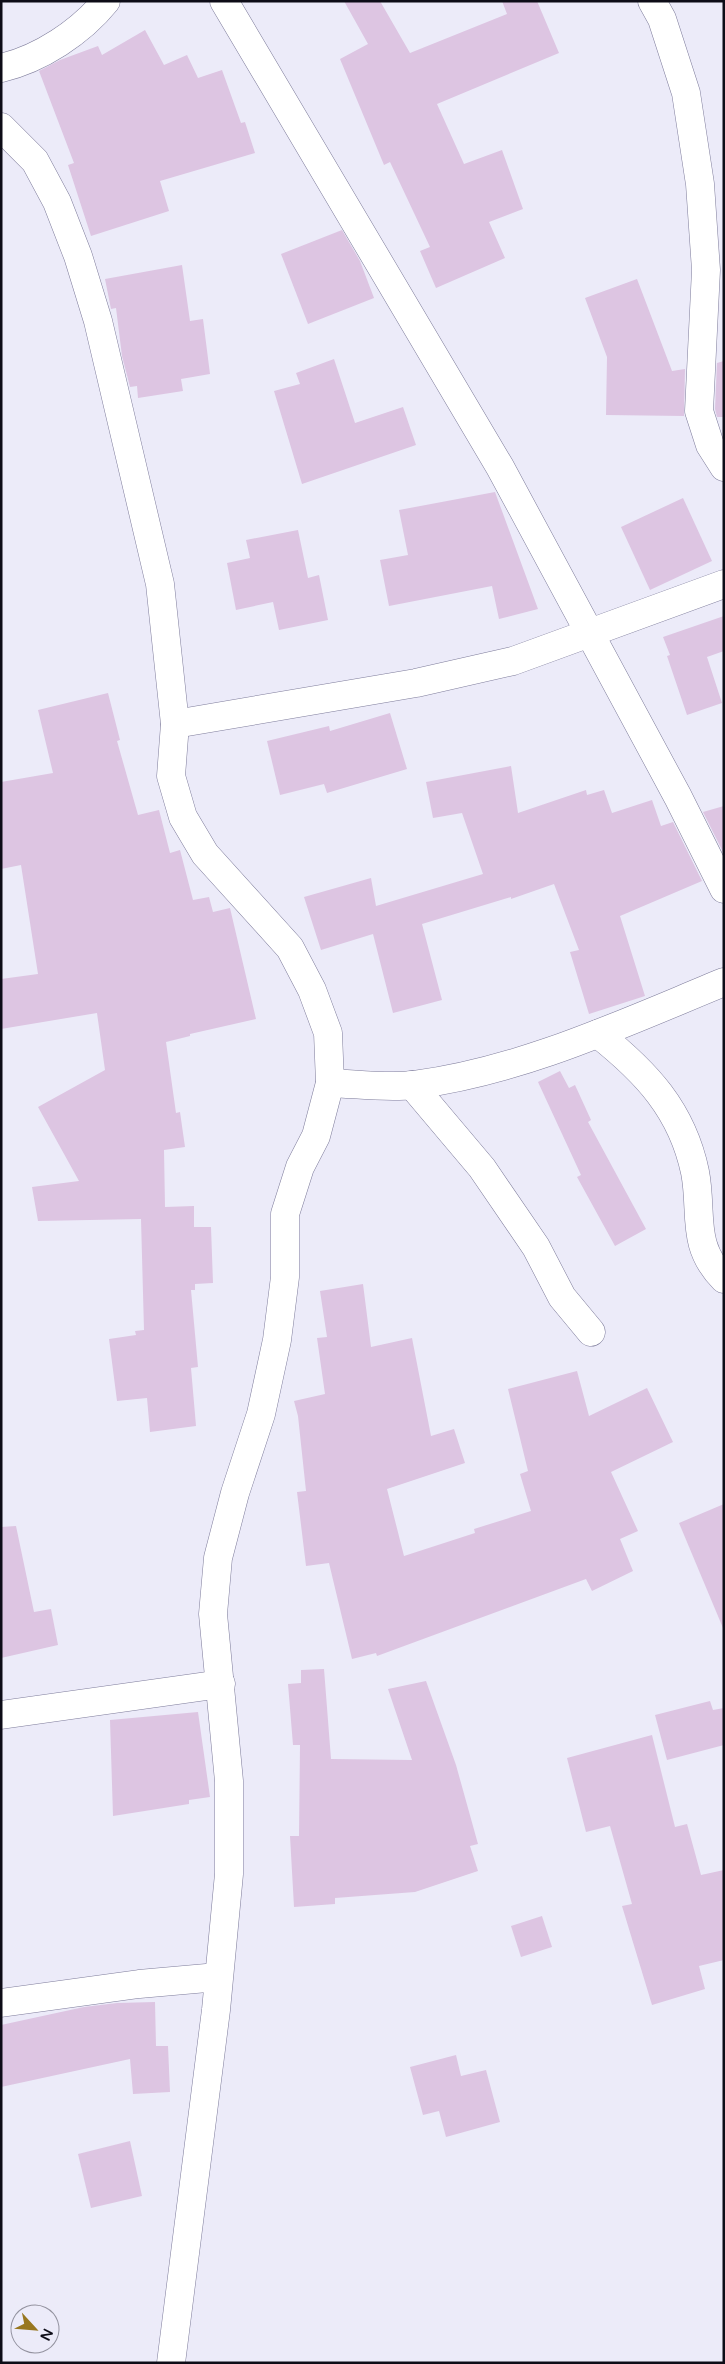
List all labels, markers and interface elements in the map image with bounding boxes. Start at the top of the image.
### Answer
north arrow [10,2304,60,2354]
text: N [36,2326,56,2343]

